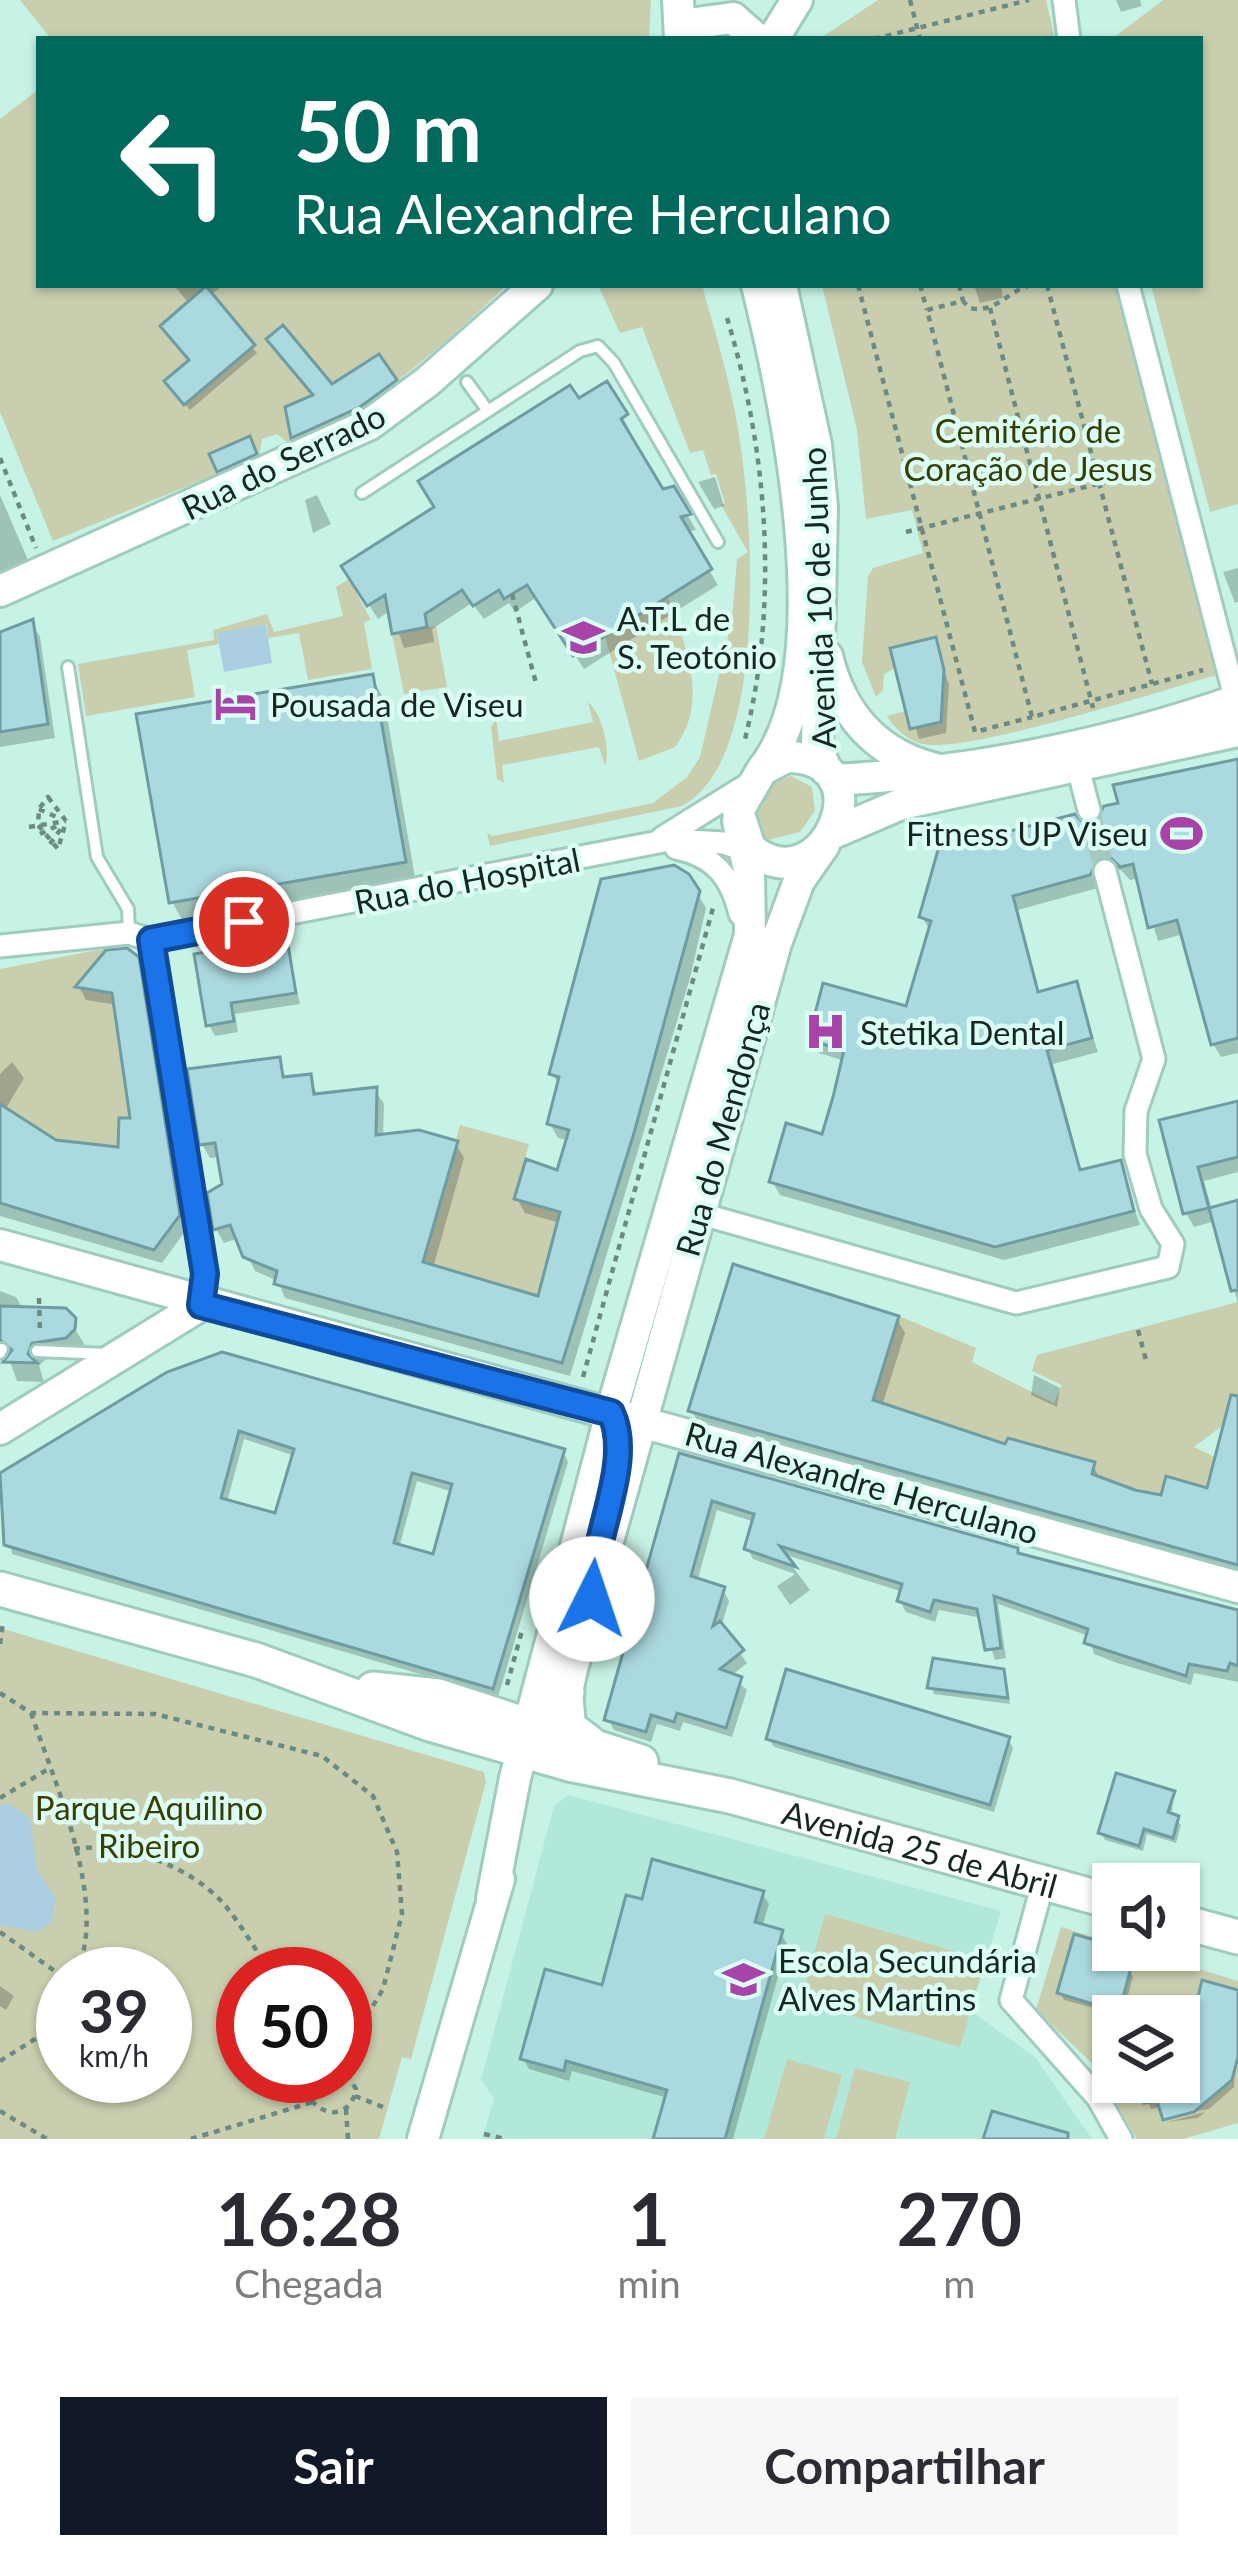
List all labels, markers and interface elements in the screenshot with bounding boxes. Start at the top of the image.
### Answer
text: 50 m [294,79,482,180]
icon: left [96,84,252,240]
text: Rua Alexandre Herculano [294,181,892,246]
street label: Rua do Serrado [175,394,391,528]
park label: Cemitério de Coração de Jesus [903,410,1153,488]
street label: Avenida 10 de Junho [793,446,843,750]
place label: A.T.L de S. Teotónio [617,598,777,676]
school or university icon: A.T.L de S. Teotónio [560,614,606,660]
hotel icon: Pousada de Viseu [213,681,259,727]
place label: Pousada de Viseu [270,684,524,724]
sports icon: Fitness UP Viseu [1159,810,1205,856]
place label: Fitness UP Viseu [906,813,1148,853]
street label: Rua do Hospital [351,839,583,921]
pin [193,871,295,973]
icon: arrive [211,889,277,955]
street label: Rua do Mendonça [667,997,777,1261]
hospital icon: Stetika Dental [803,1009,849,1055]
place label: Stetika Dental [860,1012,1065,1052]
street label: Rua Alexandre Herculano [681,1412,1043,1552]
position arrow [529,1536,655,1662]
park label: Parque Aquilino Ribeiro [35,1787,263,1865]
street label: Avenida 25 de Abril [778,1792,1062,1906]
map controls [1092,1863,1200,2103]
button: sound [1092,1863,1200,1971]
place label: Escola Secundária Alves Martins [778,1940,1037,2018]
speed limit sign: 50 [216,1947,372,2103]
school or university icon: Escola Secundária Alves Martins [721,1956,767,2002]
text: 39 [79,1974,149,2046]
button: layers [1092,1995,1200,2103]
text: km/h [79,2037,149,2073]
text: 16:28 [216,2175,402,2261]
text: 1 [628,2175,670,2261]
text: 270 [897,2175,1022,2261]
text: Chegada [234,2260,383,2306]
text: min [618,2260,681,2306]
text: m [943,2260,975,2306]
button: Sair [60,2397,607,2535]
button: Compartilhar [631,2397,1178,2535]

